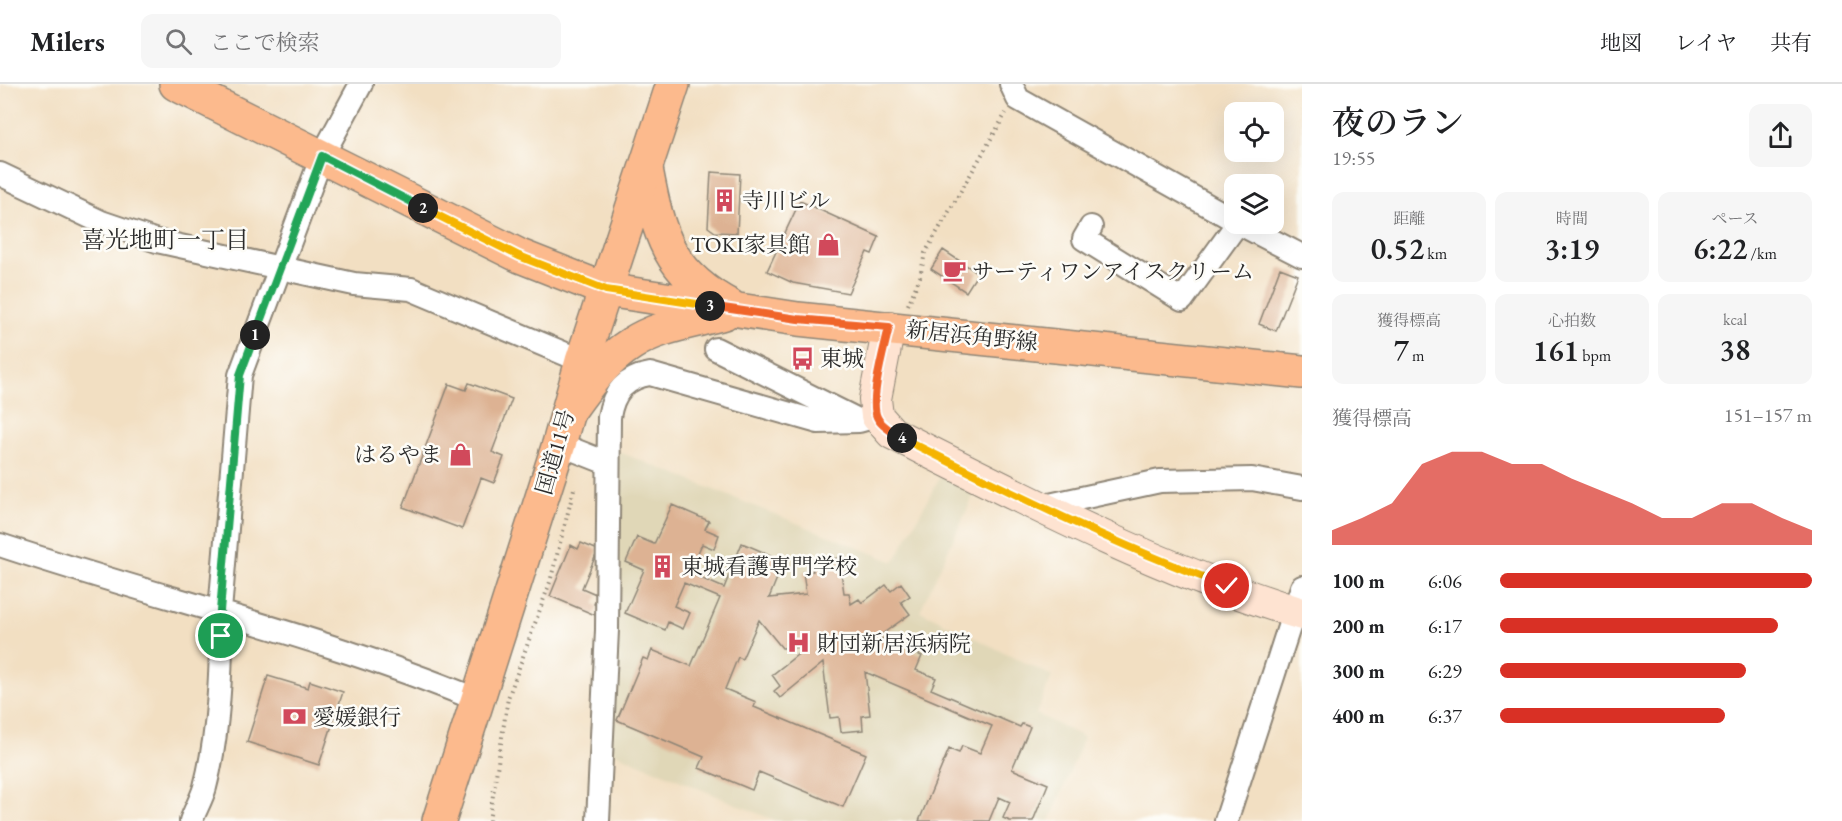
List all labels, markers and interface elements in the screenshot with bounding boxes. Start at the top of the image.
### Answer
search box [141,14,561,68]
text: Milers [30,23,105,59]
icon: search [162,25,195,58]
text: ここで検索 [210,28,320,57]
text: 地図 [1600,29,1642,56]
text: レイヤ [1675,29,1737,56]
text: 共有 [1770,29,1812,56]
text: 夜のラン [1332,101,1464,144]
map controls [1224,102,1284,234]
button: locate [1224,102,1284,162]
button: share [1749,104,1812,167]
text: 19:55 [1332,145,1375,171]
button: layers [1224,174,1284,234]
place label: 寺川ビル [742,186,830,215]
building icon: 寺川ビル [711,187,737,213]
pin: 2 [408,193,438,223]
text: 2 [419,197,427,218]
text: 距離 [1393,208,1425,229]
text: 時間 [1556,208,1588,229]
text: ペース [1711,208,1759,229]
district label: 喜光地町一丁目 [81,224,249,255]
text: 0.52 [1371,229,1424,268]
text: 3:19 [1545,229,1599,268]
text: 6:22 [1693,229,1747,268]
place label: TOKI家具館 [690,230,810,259]
shop icon: TOKI家具館 [815,231,841,257]
text: km [1424,243,1447,264]
text: /km [1747,243,1777,264]
place label: サーティワンアイスクリーム [972,257,1254,286]
cafe icon: サーティワンアイスクリーム [941,258,967,284]
pin: 3 [695,291,725,321]
text: 3 [706,295,714,316]
text: kcal [1723,309,1747,330]
text: 獲得標高 [1377,310,1441,331]
text: 心拍数 [1548,310,1596,331]
street label: 新居浜角野線 [905,315,1039,357]
pin: 1 [240,320,270,350]
text: 1 [251,324,259,345]
text: 38 [1720,330,1750,369]
text: 7 [1393,331,1409,370]
text: 161 [1533,331,1579,370]
place label: 東城 [820,344,864,373]
bus stop icon: 東城 [789,345,815,371]
text: m [1409,345,1425,366]
text: bpm [1579,345,1611,366]
text: 151–157 m [1724,402,1812,428]
text: 獲得標高 [1332,405,1412,431]
street label: 国道11号 [529,406,581,498]
pin: 4 [887,423,917,453]
text: 4 [898,427,906,448]
place label: はるやま [354,440,442,469]
shop icon: はるやま [447,441,473,467]
place label: 東城看護専門学校 [681,552,857,581]
building icon: 東城看護専門学校 [650,553,676,579]
pin [1201,560,1252,611]
text: 100 m [1332,568,1385,594]
text: 6:06 [1428,568,1462,594]
icon: check [1210,569,1243,602]
pin [195,610,246,661]
text: 200 m [1332,613,1385,639]
text: 6:17 [1428,613,1462,639]
icon: arrive [204,619,237,652]
place label: 財団新居浜病院 [817,629,971,658]
hospital icon: 財団新居浜病院 [786,630,812,656]
text: 300 m [1332,658,1385,684]
text: 6:29 [1428,658,1462,684]
place label: 愛媛銀行 [313,703,401,732]
text: 400 m [1332,703,1385,729]
text: 6:37 [1428,703,1462,729]
bank icon: 愛媛銀行 [282,704,308,730]

